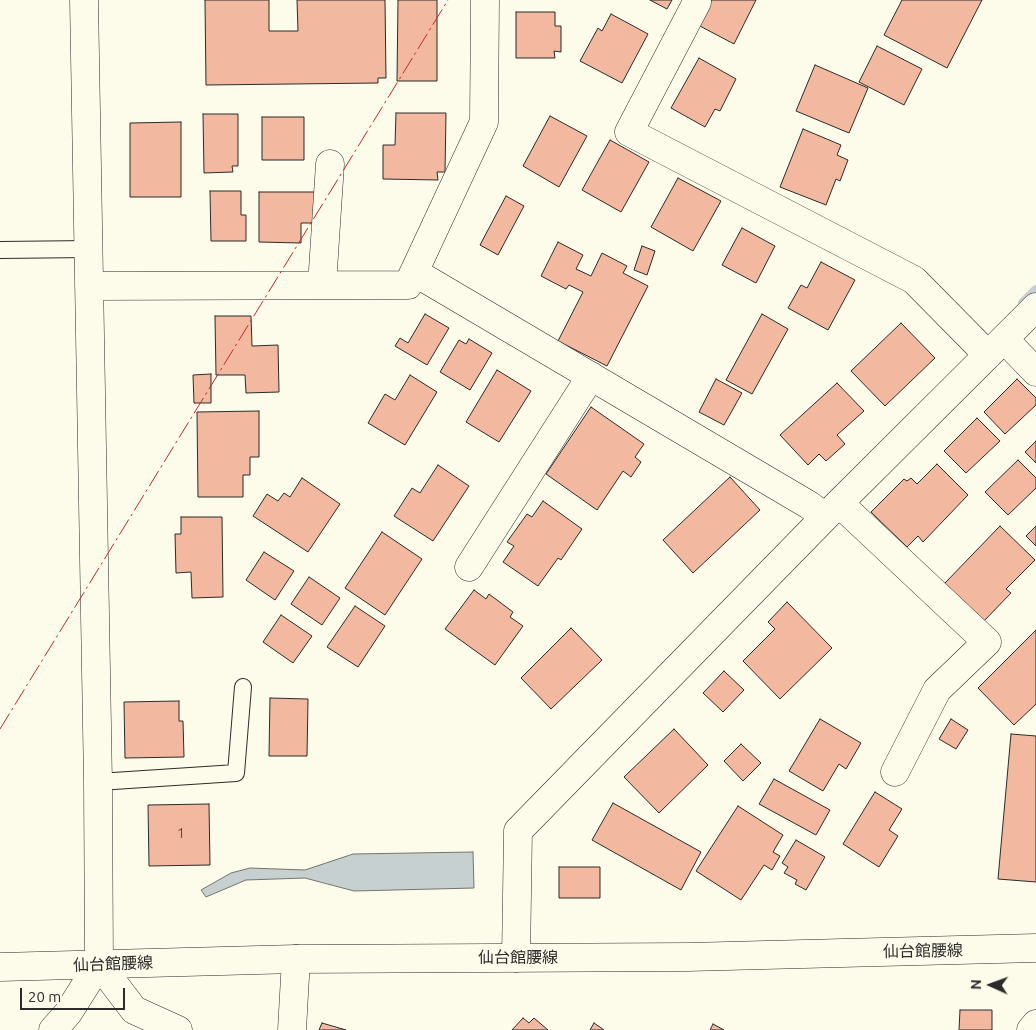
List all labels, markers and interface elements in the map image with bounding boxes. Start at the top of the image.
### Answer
house number: 1 [177,825,185,841]
street label: 仙台館腰線 [883,941,963,961]
street label: 仙台館腰線 [478,948,558,968]
street label: 仙台館腰線 [73,953,153,975]
north arrow [966,960,1016,1010]
scale bar [22,978,128,1010]
text: N [968,979,984,990]
text: 20 m [28,988,61,1005]

